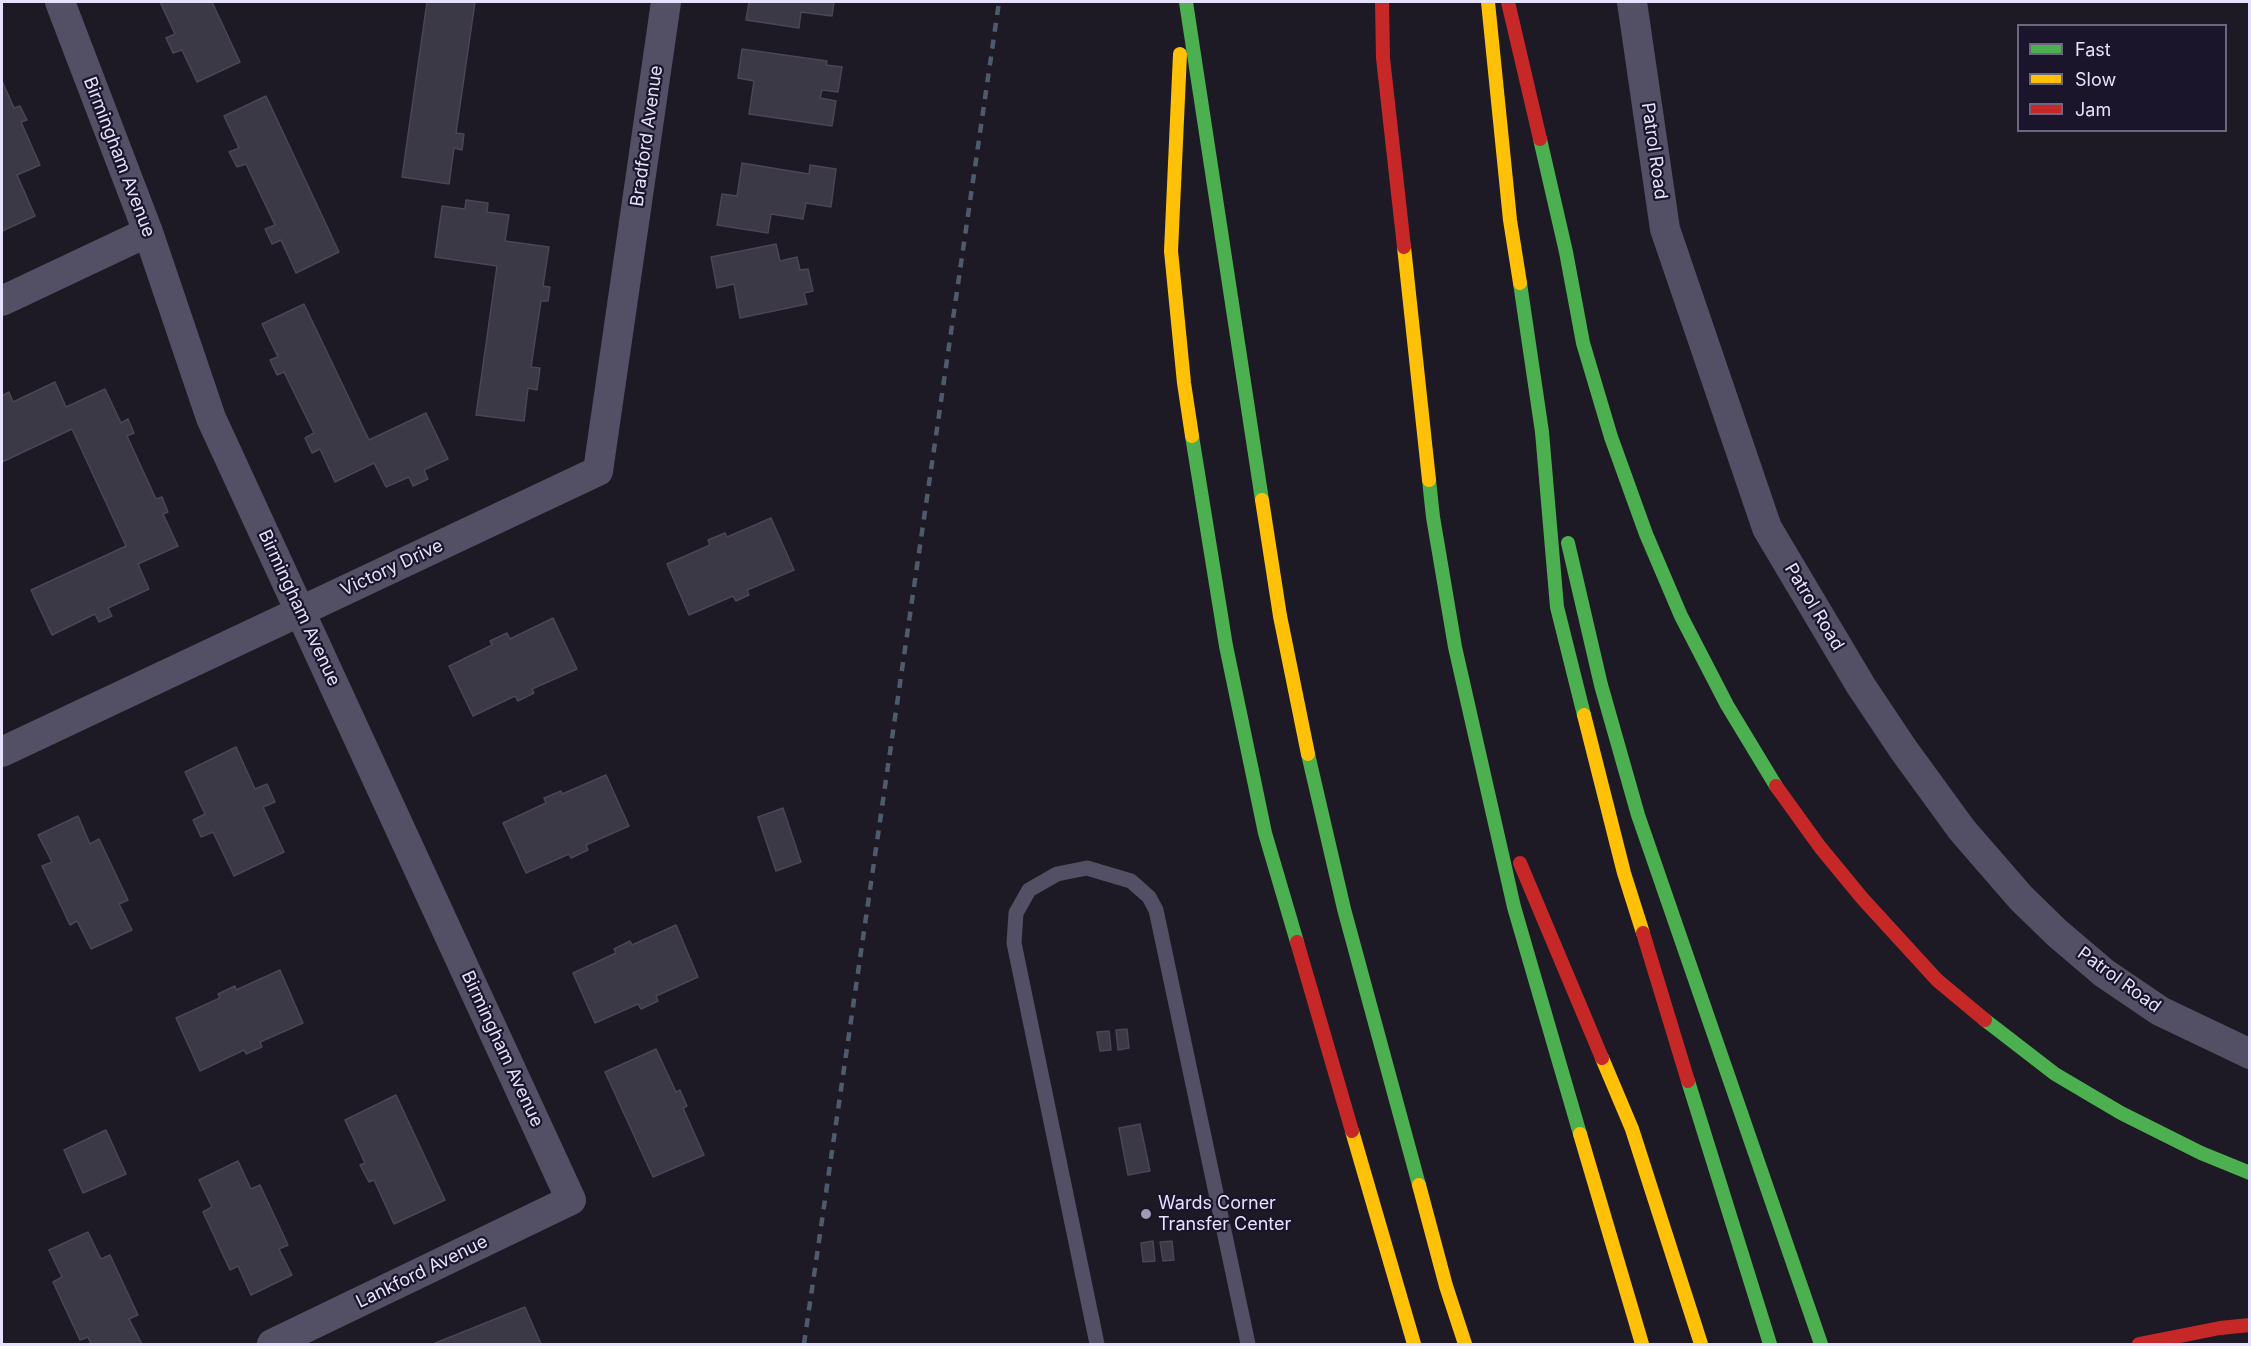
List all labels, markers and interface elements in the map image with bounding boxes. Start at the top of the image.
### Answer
legend [2017,24,2227,132]
text: Fast [2075,39,2111,60]
street label: Bradford Avenue [626,64,668,208]
text: Slow [2075,69,2116,90]
street label: Birmingham Avenue [78,74,160,240]
text: Jam [2075,99,2111,120]
street label: Patrol Road [1637,101,1671,201]
street label: Birmingham Avenue [253,526,345,690]
street label: Victory Drive [337,535,447,601]
street label: Patrol Road [1780,560,1848,654]
street label: Patrol Road [2073,943,2165,1017]
street label: Birmingham Avenue [456,967,548,1131]
place label: Wards Corner Transfer Center [1158,1193,1291,1236]
marker: Wards Corner Transfer Center [1139,1207,1153,1221]
street label: Lankford Avenue [353,1231,491,1313]

